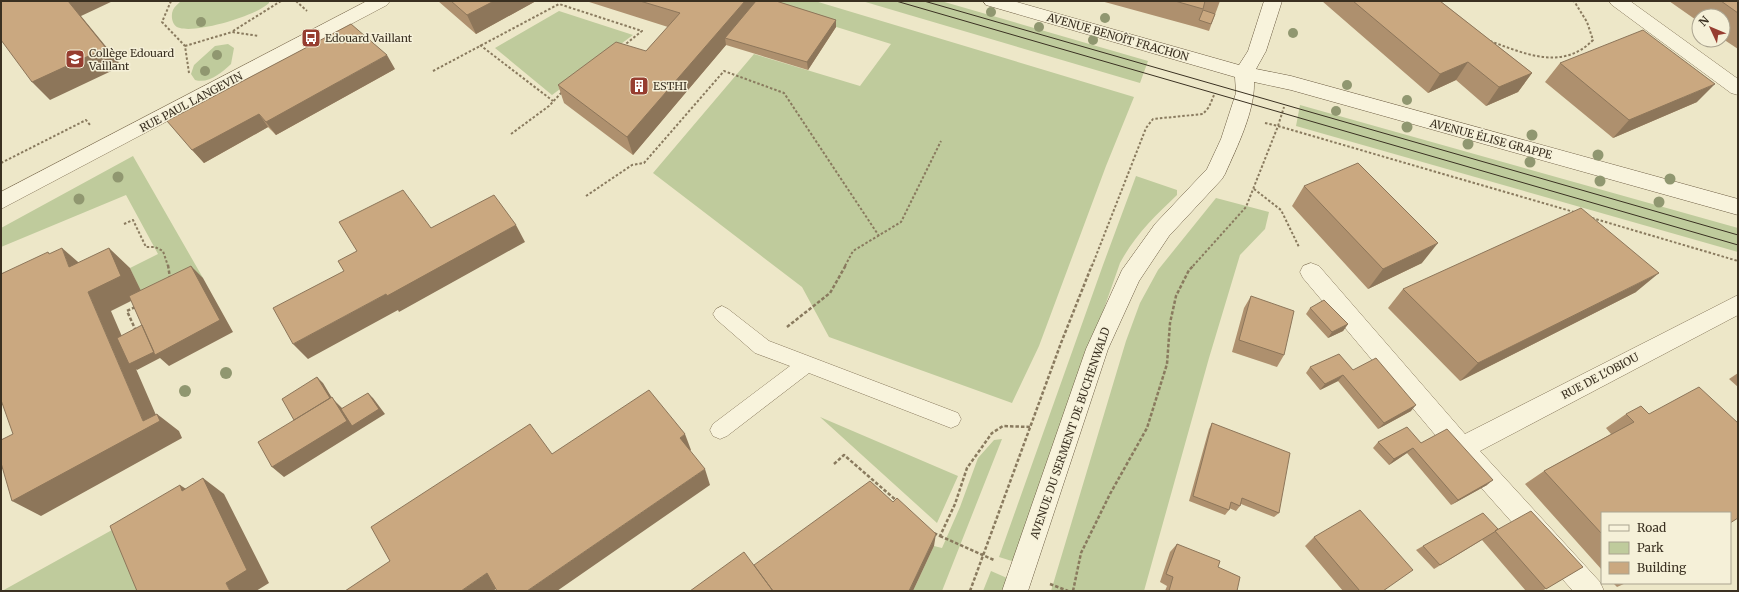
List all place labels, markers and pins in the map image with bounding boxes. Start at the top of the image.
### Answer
bus stop icon: Edouard Vaillant [300,27,322,49]
place label: Edouard Vaillant [325,31,413,45]
place label: Collège Edouard Vaillant [88,46,174,73]
school or university icon: Collège Edouard Vaillant [64,48,86,70]
building icon: ESTHI [628,75,650,97]
place label: ESTHI [653,79,687,93]

